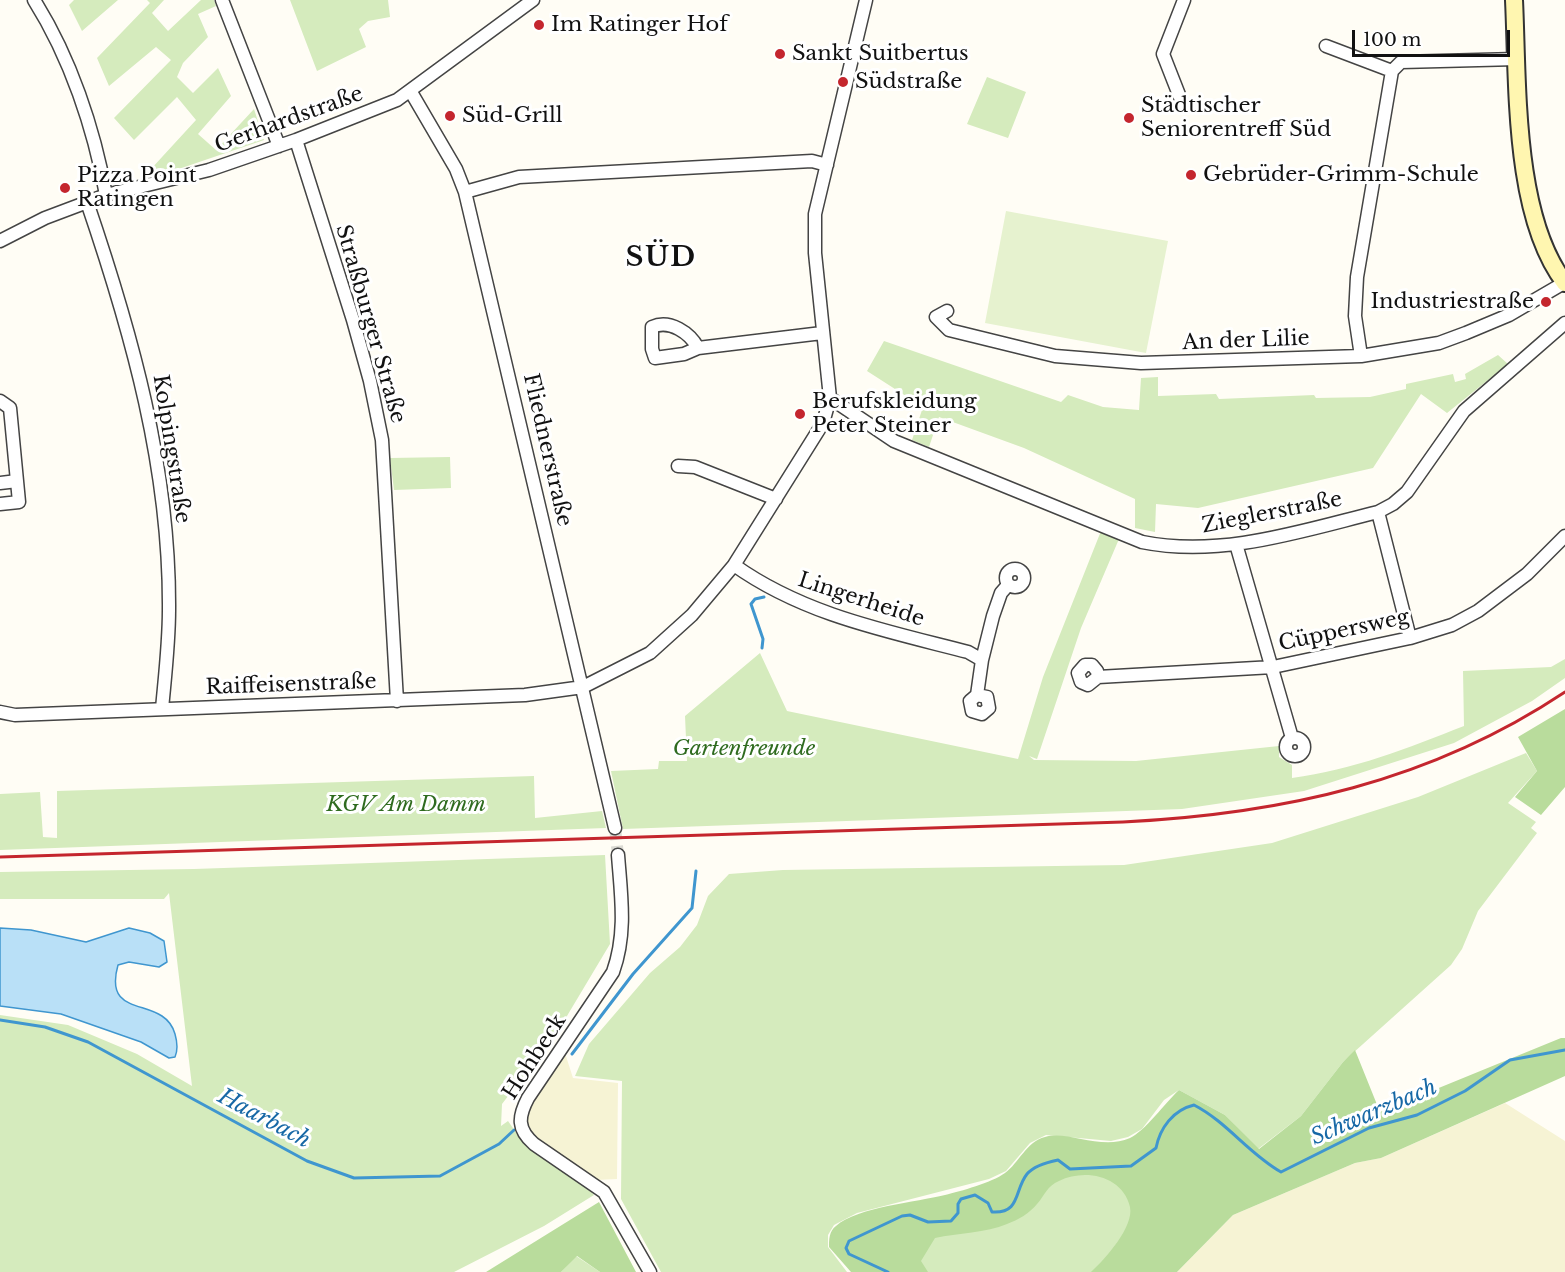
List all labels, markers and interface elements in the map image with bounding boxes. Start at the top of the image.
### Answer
place label: Im Ratinger Hof [551,12,728,38]
marker: Im Ratinger Hof [532,18,546,32]
scale bar [1355,18,1512,56]
text: 100 m [1363,29,1421,51]
place label: Sankt Suitbertus [792,41,969,67]
marker: Sankt Suitbertus [773,47,787,61]
place label: Südstraße [855,69,962,95]
marker: Südstraße [836,75,850,89]
street label: Gerhardstraße [211,82,367,158]
place label: Städtischer Seniorentreff Süd [1141,93,1331,143]
place label: Süd-Grill [462,103,563,129]
marker: Süd-Grill [443,109,457,123]
marker: Städtischer Seniorentreff Süd [1122,111,1136,125]
place label: Gebrüder-Grimm-Schule [1203,162,1479,188]
place label: Pizza Point Ratingen [77,163,197,213]
marker: Gebrüder-Grimm-Schule [1184,168,1198,182]
marker: Pizza Point Ratingen [58,181,72,195]
street label: Straßburger Straße [330,222,410,426]
district label: SÜD [626,242,696,274]
place label: Industriestraße [1370,289,1534,315]
marker: Industriestraße [1539,295,1553,309]
street label: An der Lilie [1182,326,1310,356]
street label: Fliednerstraße [517,371,577,529]
street label: Kolpingstraße [147,373,195,525]
place label: Berufskleidung Peter Steiner [812,389,977,439]
marker: Berufskleidung Peter Steiner [793,407,807,421]
street label: Zieglerstraße [1200,487,1344,539]
street label: Lingerheide [795,568,927,632]
street label: Cüppersweg [1276,605,1412,657]
street label: Raiffeisenstraße [205,669,377,701]
park label: Gartenfreunde [673,736,815,762]
park label: KGV Am Damm [326,792,486,818]
street label: Hohbeck [498,1009,572,1105]
water label: Schwarzbach [1307,1075,1441,1151]
water label: Haarbach [213,1084,315,1154]

